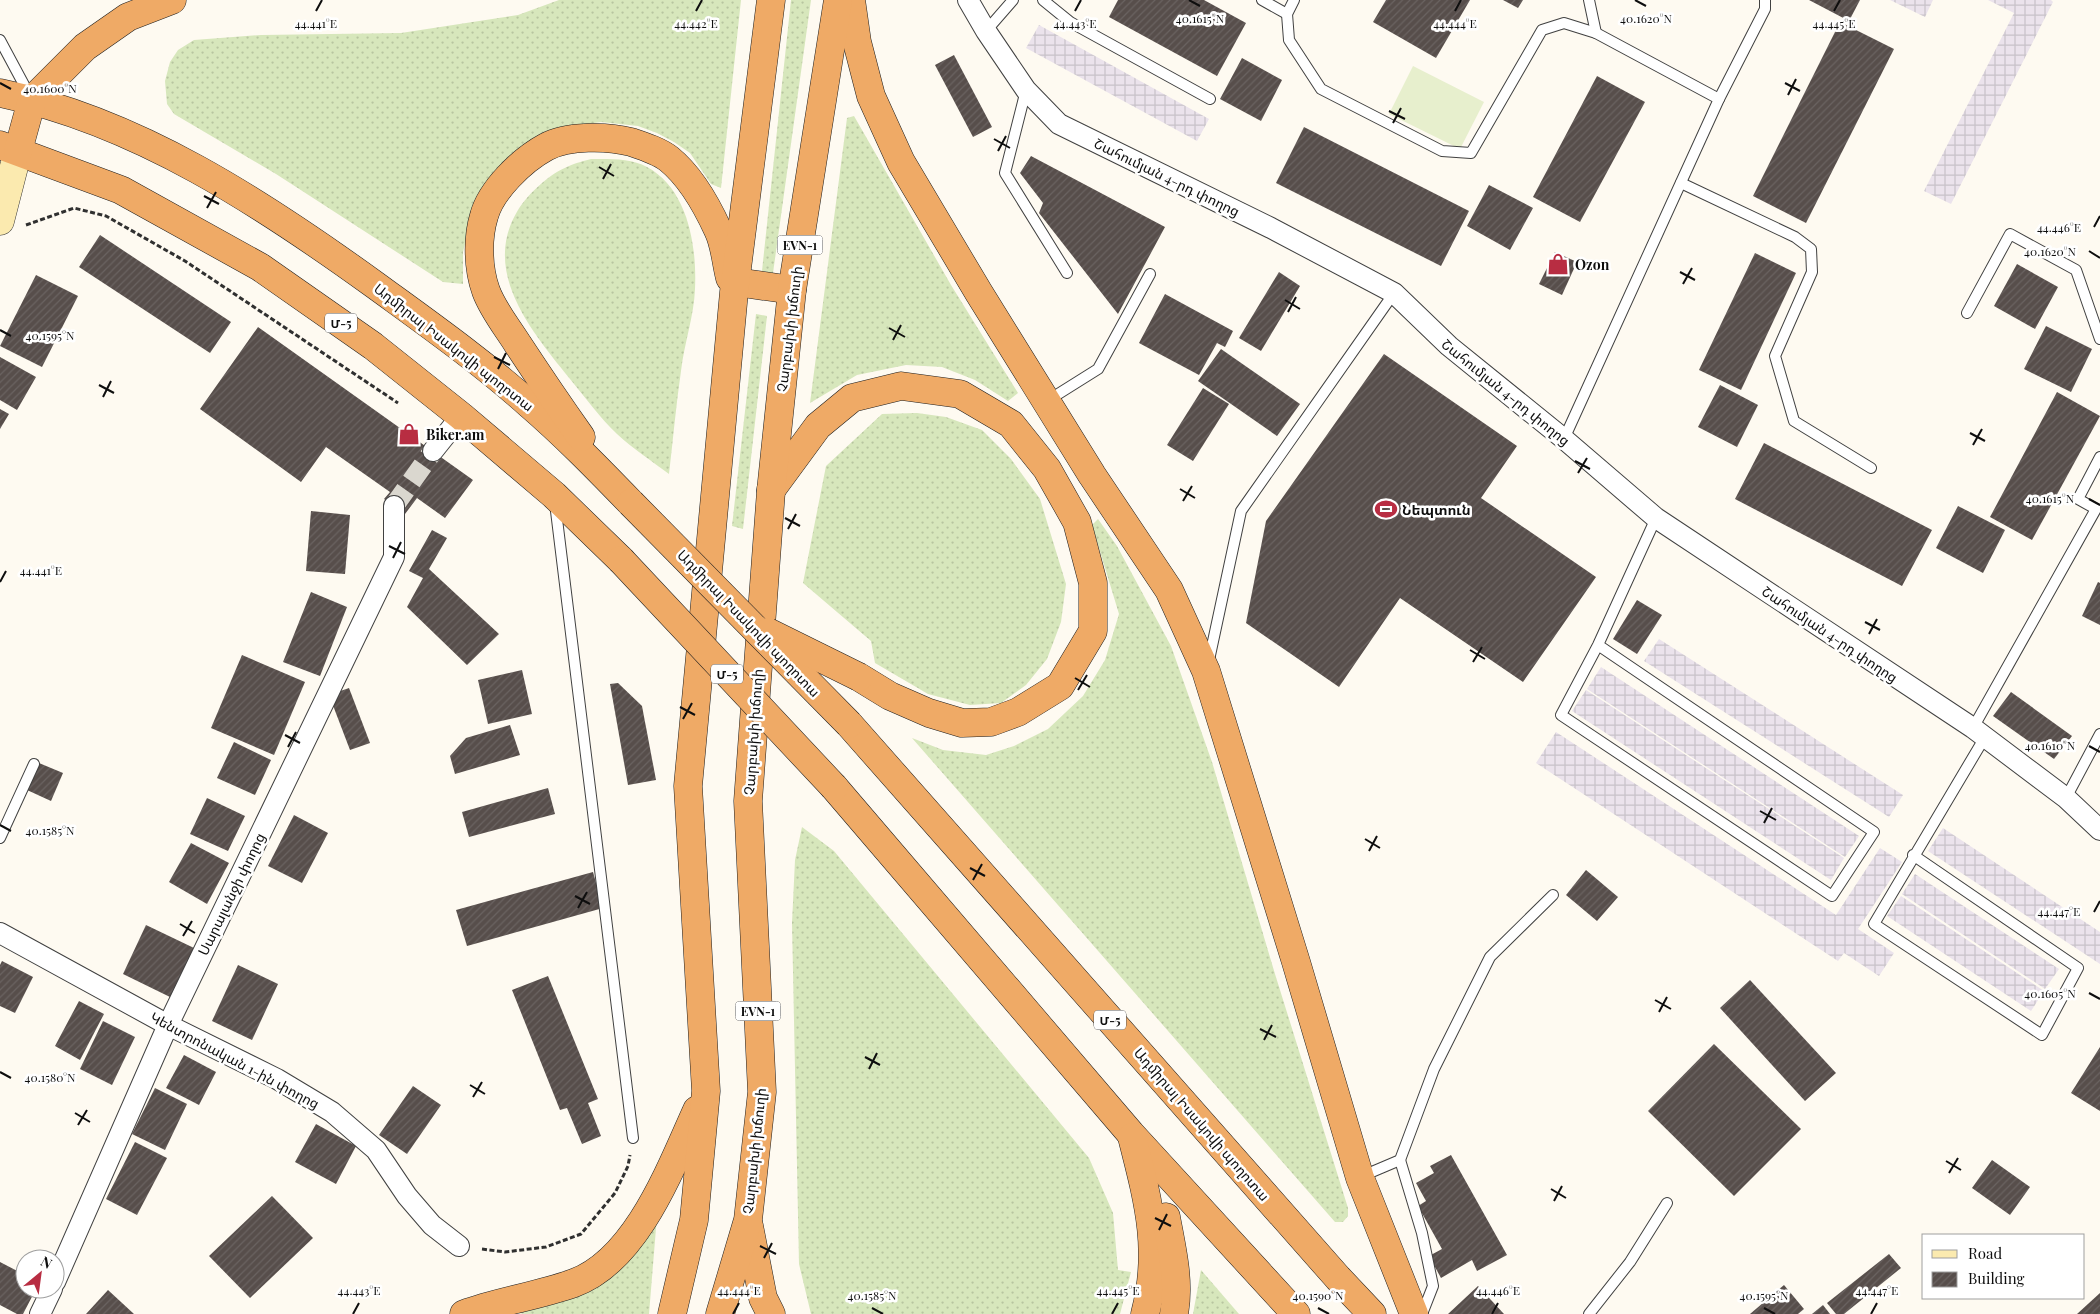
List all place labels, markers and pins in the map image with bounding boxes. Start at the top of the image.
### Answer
shop icon: Ozon [1545,251,1571,277]
place label: Ozon [1575,255,1610,274]
shop icon: Biker.am [396,421,422,447]
place label: Biker.am [426,425,485,444]
sports icon: Նեպտուն [1373,496,1399,522]
place label: Նեպտուն [1402,500,1471,519]

